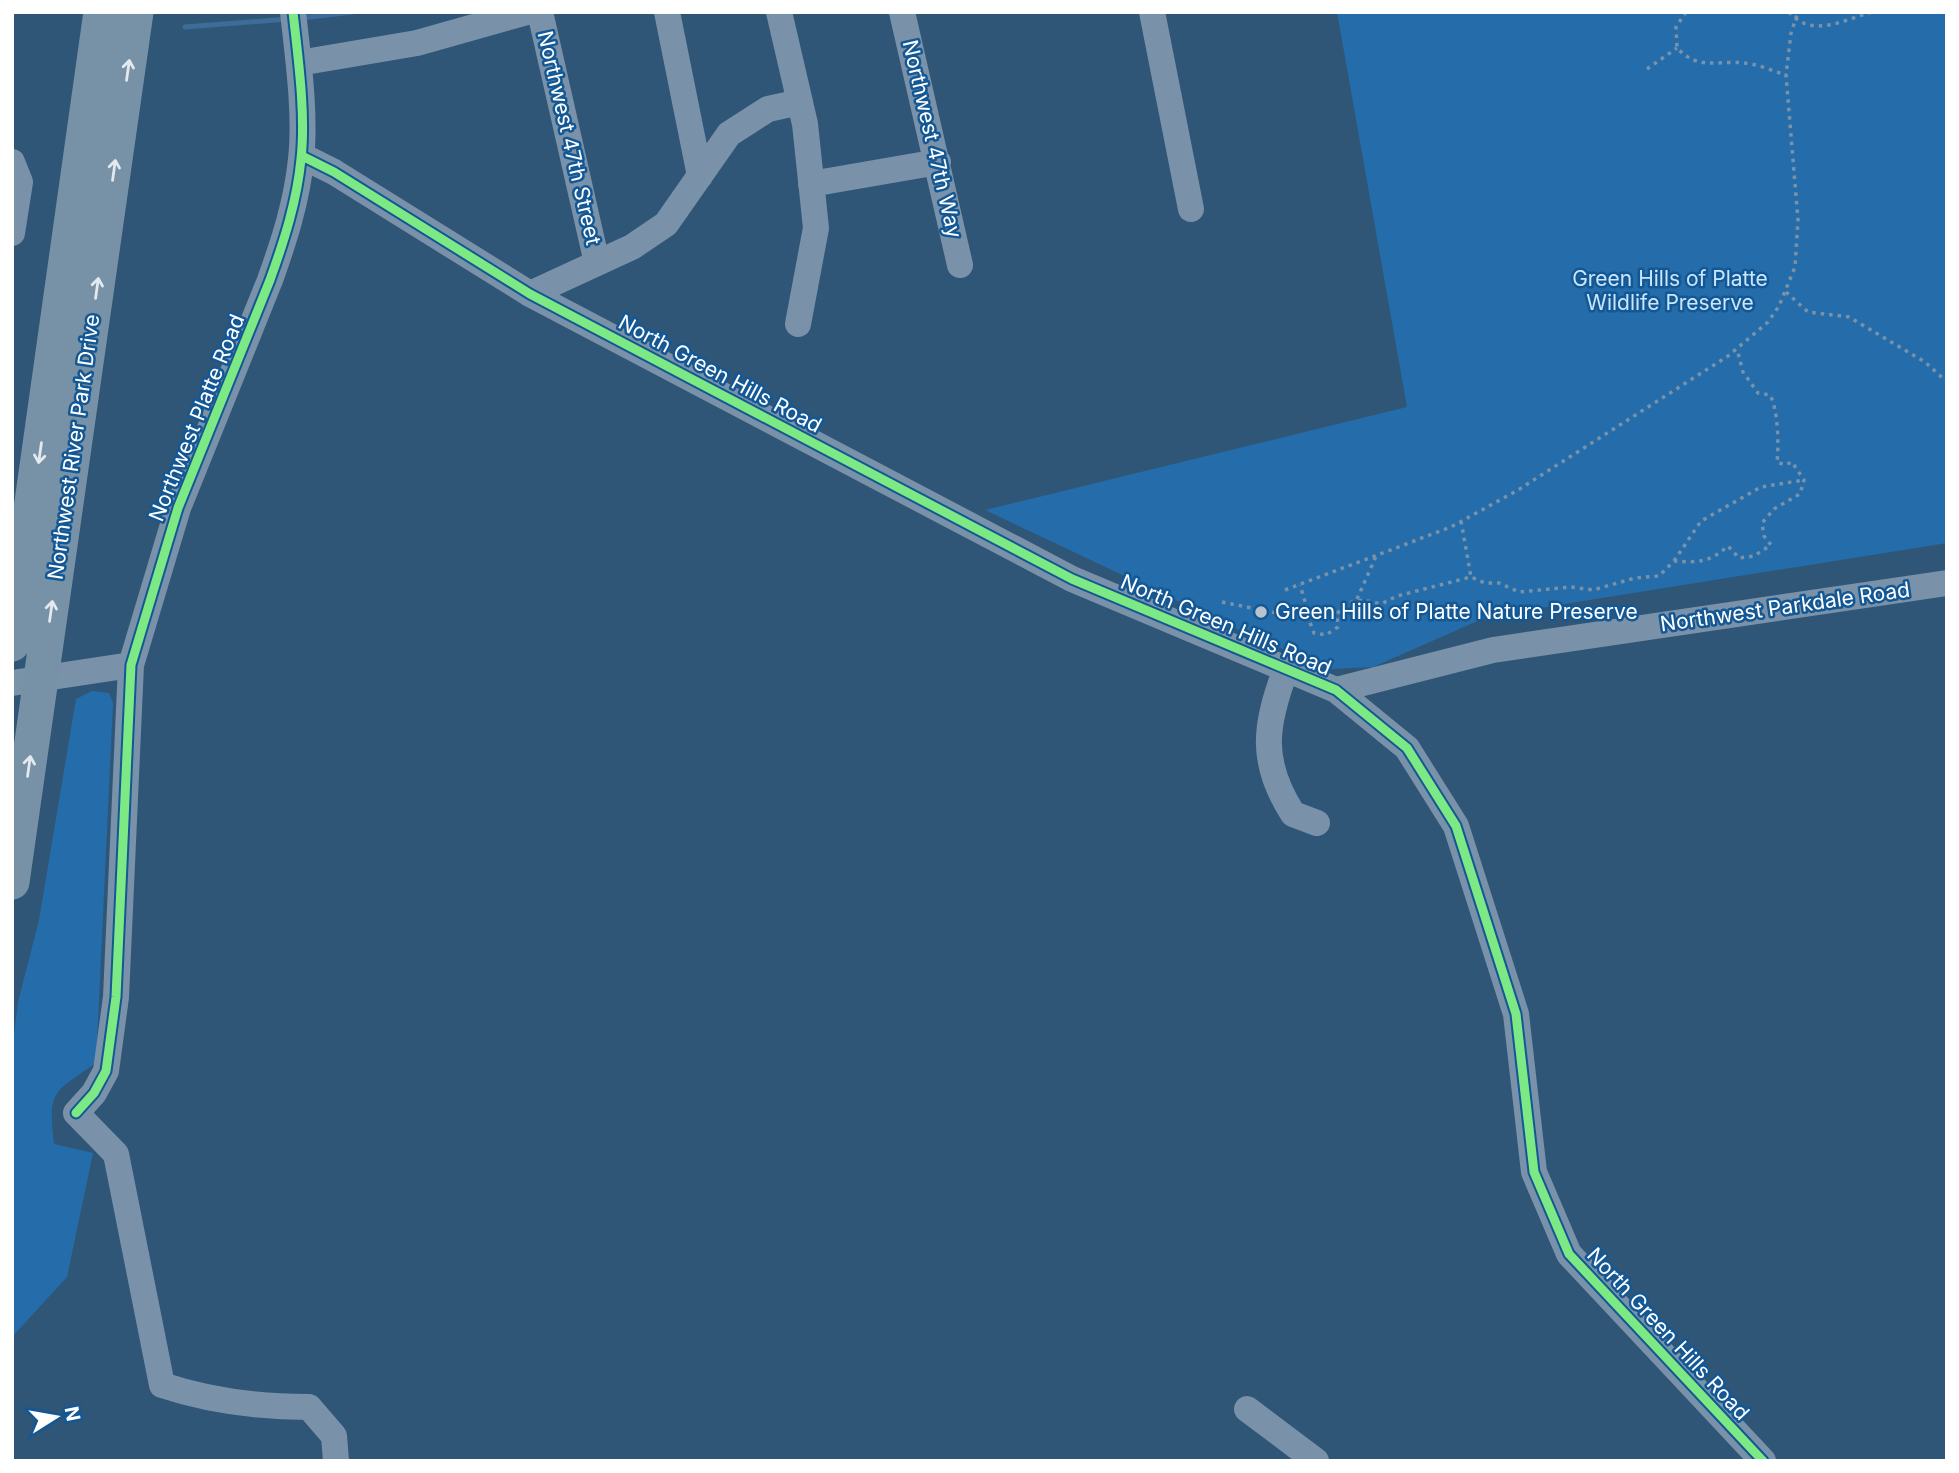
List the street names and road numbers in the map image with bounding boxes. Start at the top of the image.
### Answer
street label: Northwest 47th Street [533,29,606,247]
street label: Northwest 47th Way [898,37,967,240]
street label: North Green Hills Road [614,309,826,438]
street label: Northwest Platte Road [144,311,250,525]
street label: Northwest River Park Drive [42,313,105,581]
street label: North Green Hills Road [1117,569,1335,680]
street label: Northwest Parkdale Road [1658,577,1911,636]
street label: North Green Hills Road [1582,1242,1755,1425]

